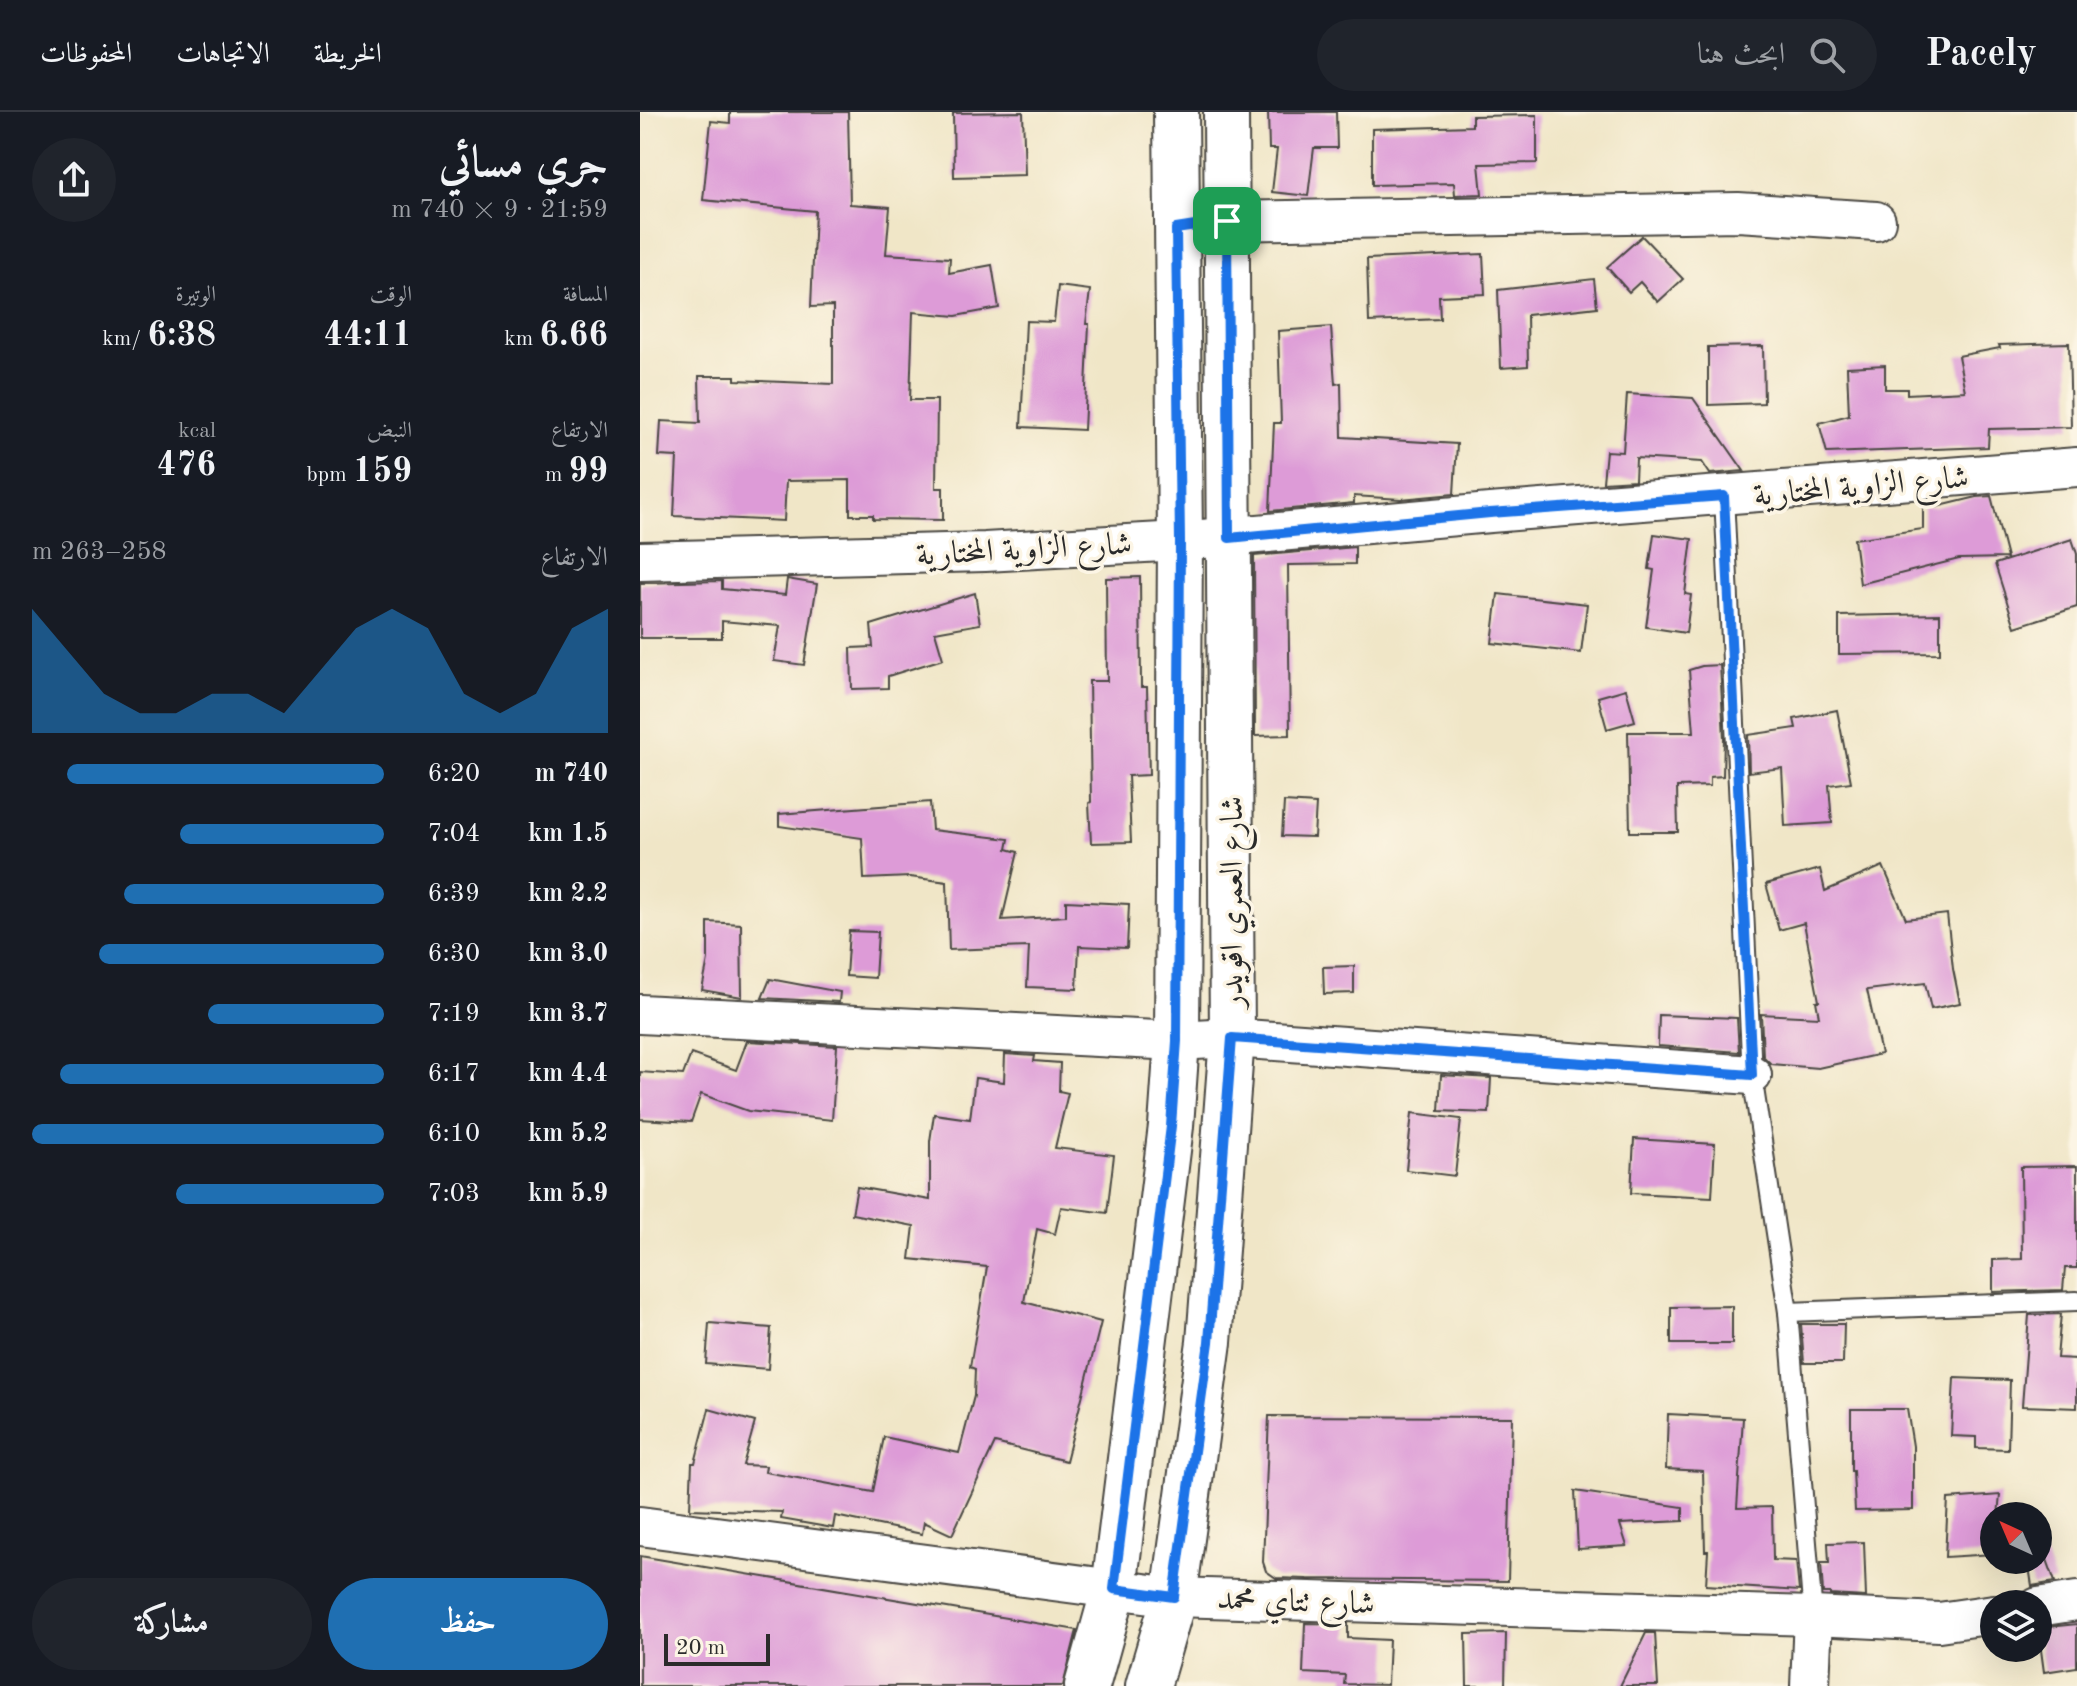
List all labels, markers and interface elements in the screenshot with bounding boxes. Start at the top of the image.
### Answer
search box [1317,19,1877,91]
icon: search [1805,33,1849,77]
text: Pacely [1925,36,2037,74]
text: ابحث هنا [1697,40,1785,70]
text: المحفوظات [40,41,132,69]
text: الاتجاهات [176,41,270,69]
text: الخريطة [314,41,382,69]
button: share [32,138,116,222]
text: جري مسائي [439,142,608,186]
pin [1193,187,1261,255]
text: 21:59 · 9 × 740 m [391,197,608,223]
icon: arrive [1205,199,1249,243]
text: الوتيرة [175,284,216,306]
text: الوقت [370,284,412,306]
text: المسافة [563,284,608,306]
text: 6:38 [147,319,216,353]
text: 44:11 [324,319,412,353]
text: 6.66 [539,319,608,353]
text: /km [102,328,147,350]
text: km [504,328,539,350]
text: kcal [178,420,216,442]
text: النبض [367,420,412,442]
text: الارتفاع [551,420,608,442]
text: 476 [157,449,216,483]
text: 159 [353,455,412,489]
text: 99 [569,455,608,489]
street label: شارع الزاوية المختارية [1752,462,1971,521]
text: bpm [307,464,353,486]
text: m [545,464,569,486]
street label: شارع الزاوية المختارية [916,528,1133,581]
text: 258–263 m [32,539,167,565]
text: الارتفاع [541,545,608,571]
text: 6:20 [427,761,480,787]
text: 740 m [535,761,608,787]
street label: شارع العمري اقويدر [1218,796,1258,1011]
text: 7:04 [427,821,480,847]
text: 1.5 km [528,821,608,847]
text: 6:39 [427,881,480,907]
text: 2.2 km [528,881,608,907]
text: 6:30 [427,941,480,967]
text: 3.0 km [528,941,608,967]
text: 7:19 [427,1001,480,1027]
text: 3.7 km [528,1001,608,1027]
text: 6:17 [427,1061,480,1087]
text: 4.4 km [528,1061,608,1087]
text: 6:10 [427,1121,480,1147]
text: 5.2 km [528,1121,608,1147]
text: 7:03 [427,1181,480,1207]
text: 5.9 km [528,1181,608,1207]
north arrow [1980,1502,2052,1574]
map controls [1980,1502,2052,1662]
button: مشاركة [32,1578,312,1670]
button: حفظ [328,1578,608,1670]
street label: شارع تتاي محمد [1216,1584,1375,1630]
button: layers [1980,1590,2052,1662]
scale bar [664,1630,770,1666]
text: 20 m [676,1637,725,1659]

